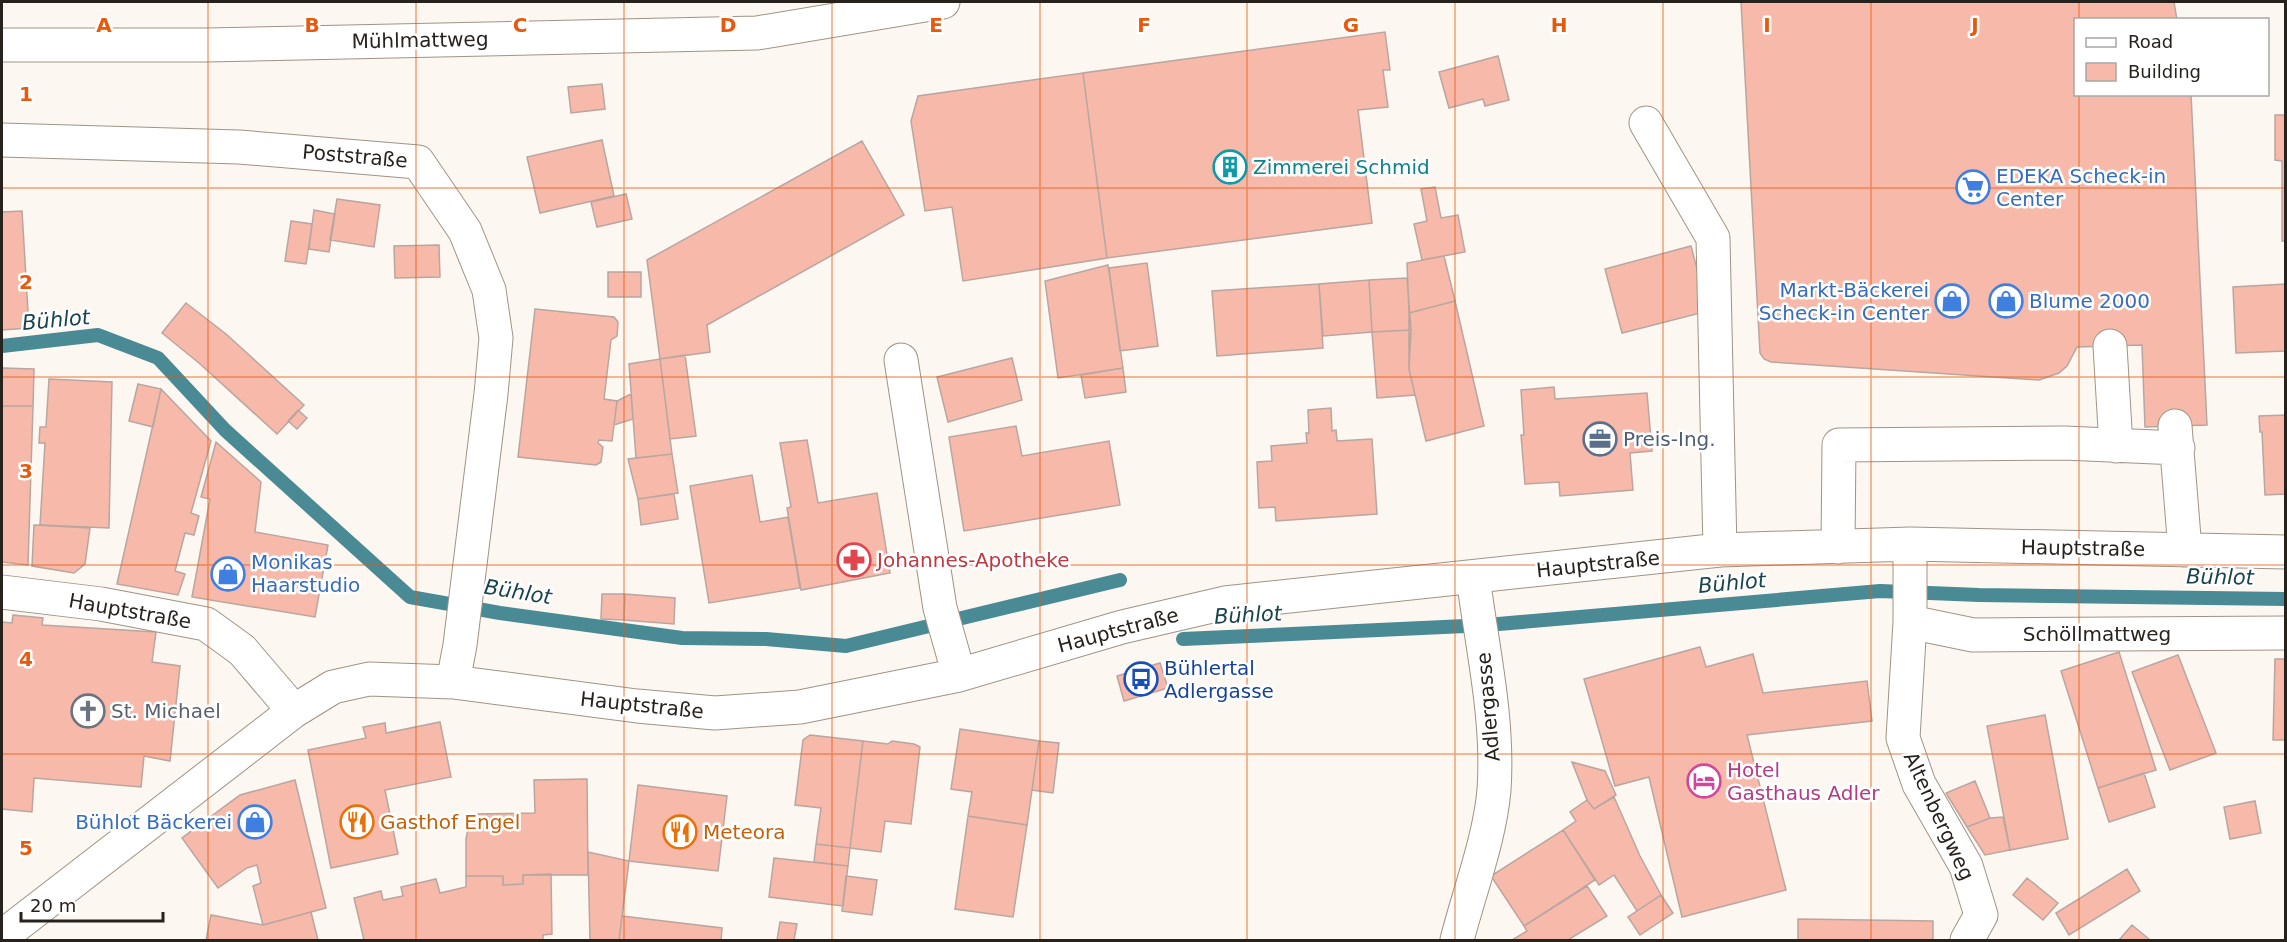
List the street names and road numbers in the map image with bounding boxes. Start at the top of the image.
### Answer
street label: Mühlmattweg [351,27,489,53]
street label: Poststraße [301,139,409,173]
street label: Hauptstraße [2021,535,2145,561]
street label: Hauptstraße [1535,546,1661,582]
street label: Hauptstraße [67,588,193,634]
street label: Hauptstraße [1055,602,1181,658]
street label: Schöllmattweg [2023,622,2171,646]
street label: Adlergasse [1471,651,1505,763]
street label: Hauptstraße [579,687,705,723]
street label: Altenbergweg [1899,748,1979,884]

